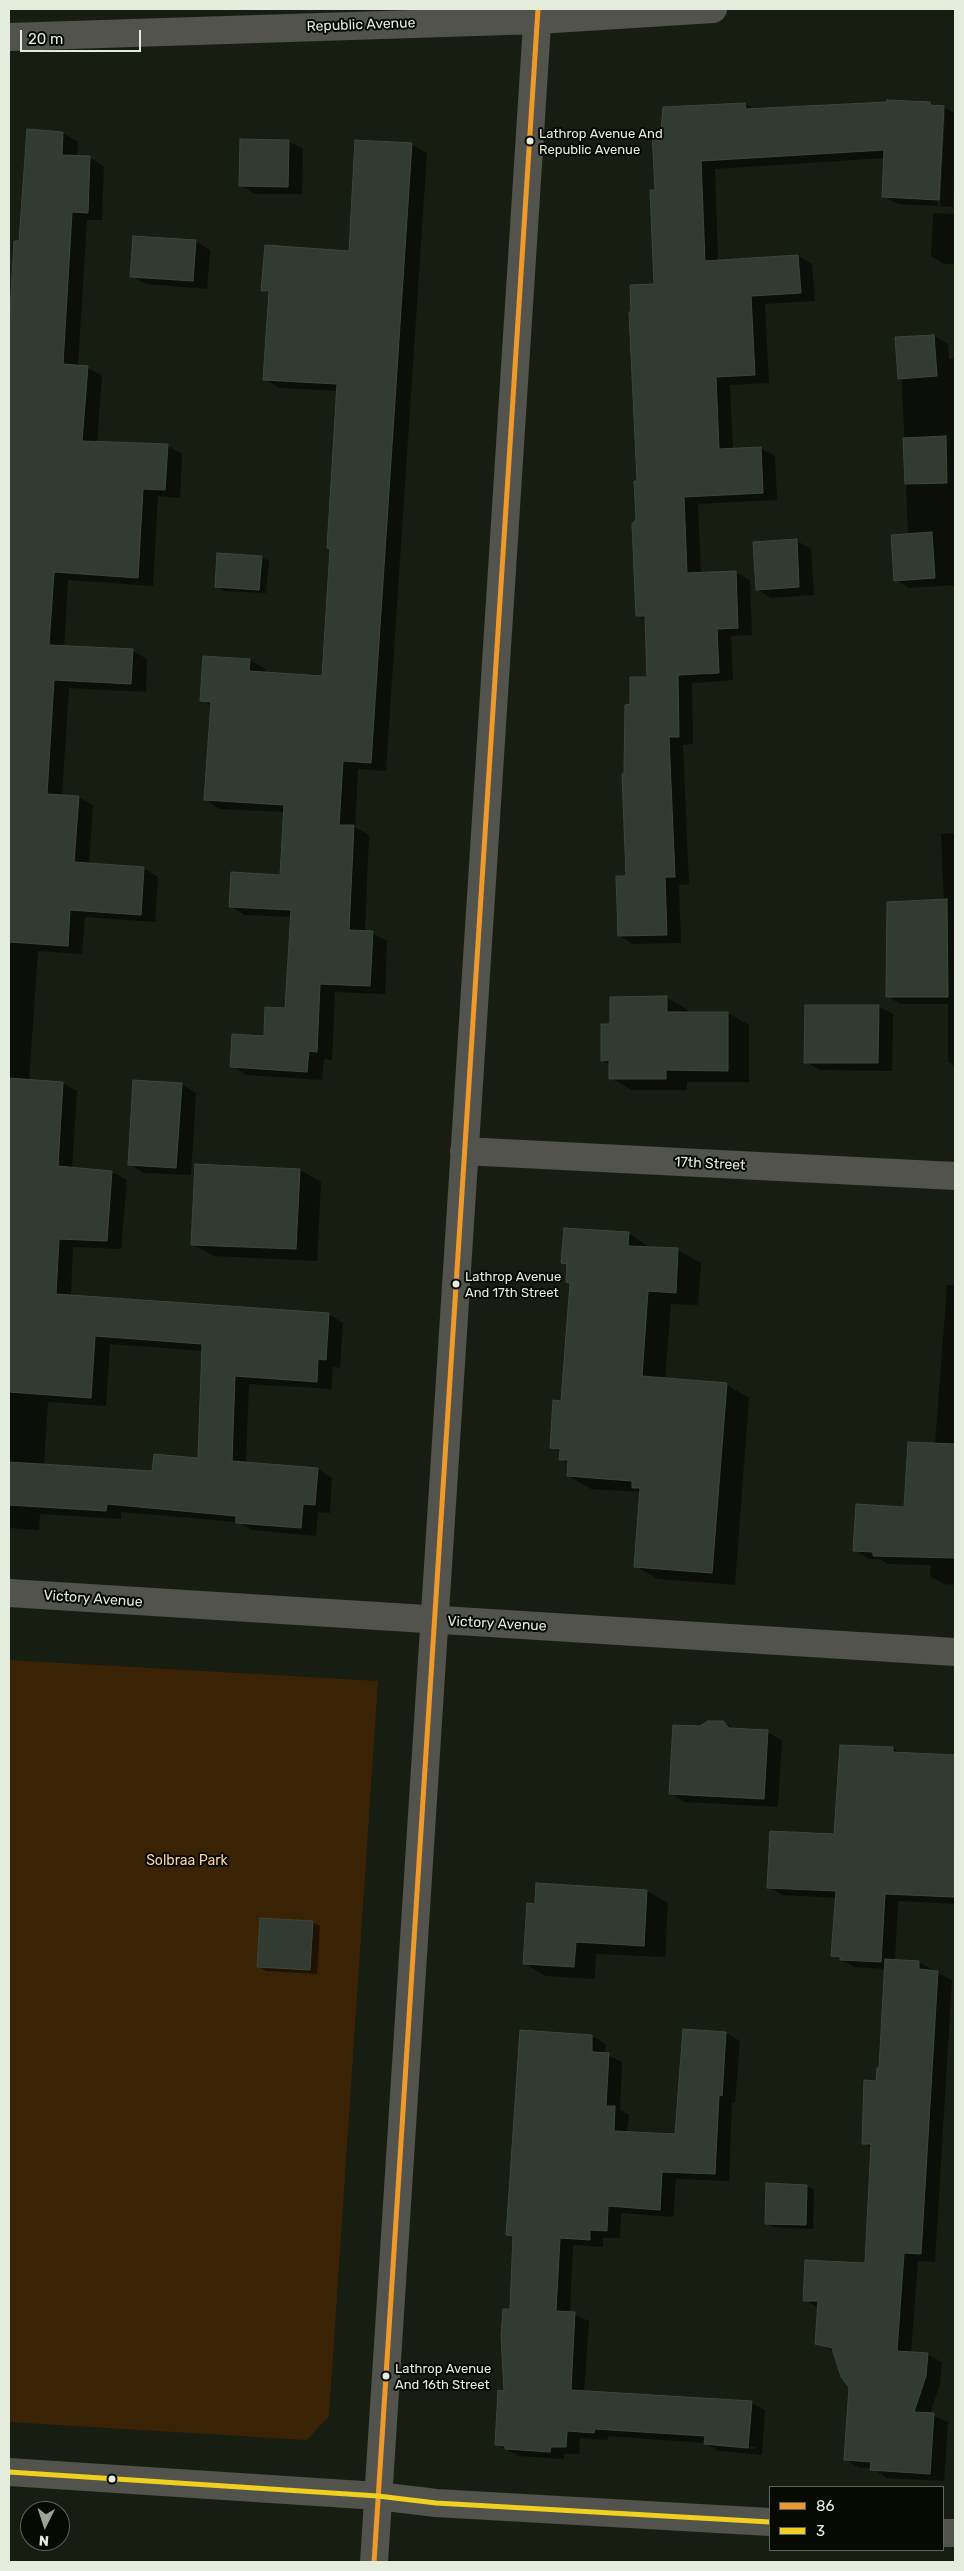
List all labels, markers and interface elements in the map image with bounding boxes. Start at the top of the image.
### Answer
street label: Republic Avenue [306,15,416,35]
scale bar [22,20,144,52]
text: 20 m [28,30,63,48]
place label: Lathrop Avenue And Republic Avenue [539,126,663,157]
marker: Lathrop Avenue And Republic Avenue [525,136,535,146]
street label: 17th Street [674,1154,746,1174]
place label: Lathrop Avenue And 17th Street [465,1269,561,1300]
marker: Lathrop Avenue And 17th Street [451,1279,461,1289]
street label: Victory Avenue [43,1587,143,1611]
street label: Victory Avenue [447,1613,547,1635]
park label: Solbraa Park [146,1853,228,1869]
place label: Lathrop Avenue And 16th Street [395,2361,491,2392]
marker: Lathrop Avenue And 16th Street [381,2371,391,2381]
unlabelled marker [107,2474,117,2484]
legend [769,2486,944,2551]
text: 86 [816,2497,835,2515]
north arrow [20,2501,70,2551]
text: 3 [816,2522,825,2540]
text: N [38,2532,50,2549]

